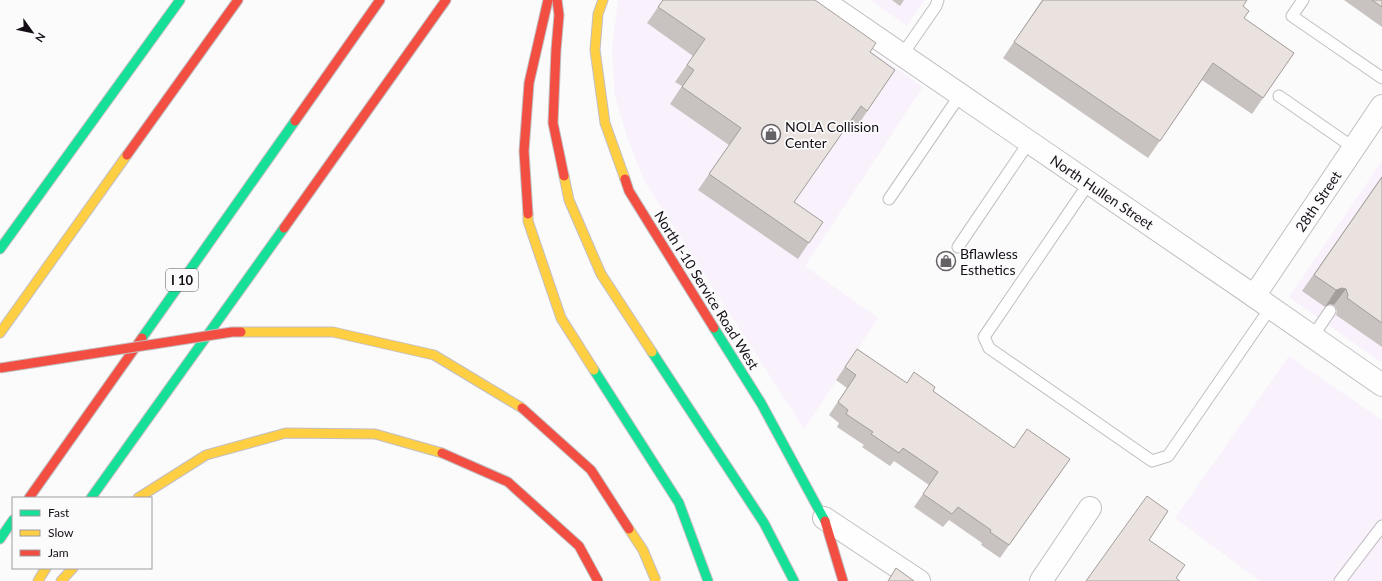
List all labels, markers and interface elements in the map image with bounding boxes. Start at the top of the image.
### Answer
north arrow [12,12,52,52]
text: N [33,31,49,45]
place label: NOLA Collision Center [785,118,879,151]
shop icon: NOLA Collision Center [760,123,782,145]
street label: North Hullen Street [1047,151,1157,233]
street label: 28th Street [1292,167,1344,235]
street label: North I-10 Service Road West [651,208,763,372]
place label: Bflawless Esthetics [960,245,1018,278]
shop icon: Bflawless Esthetics [935,250,957,272]
road number: I 10 [166,269,198,291]
legend [12,497,152,569]
text: Fast [48,505,70,520]
text: Slow [48,525,74,540]
text: Jam [48,545,69,560]

